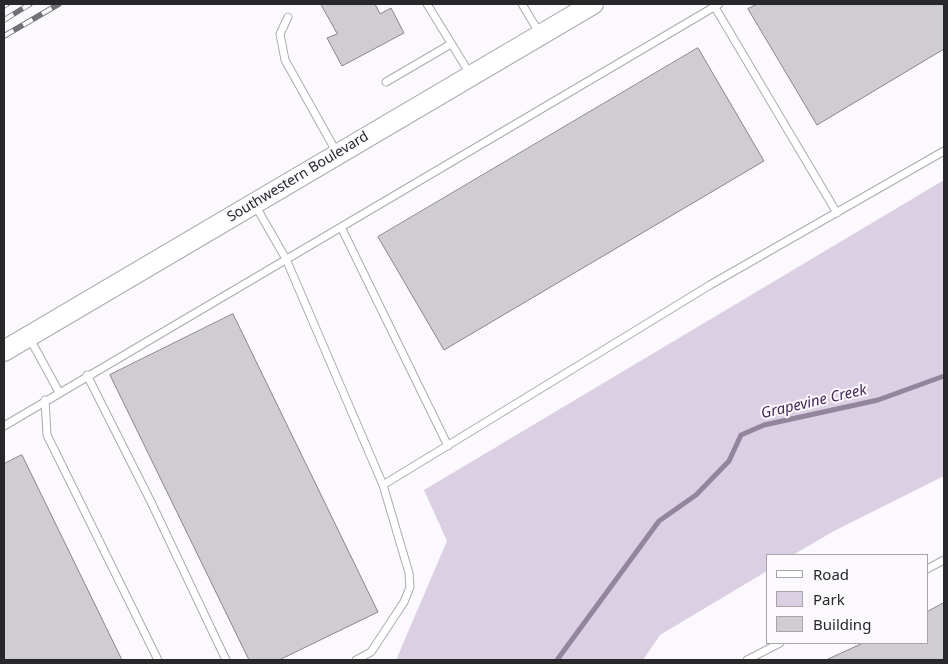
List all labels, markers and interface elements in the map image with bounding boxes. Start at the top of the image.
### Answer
street label: Southwestern Boulevard [224,128,372,226]
water label: Grapevine Creek [759,381,869,423]
legend [766,554,928,644]
text: Road [813,564,849,584]
text: Park [813,589,845,609]
text: Building [813,614,871,634]

